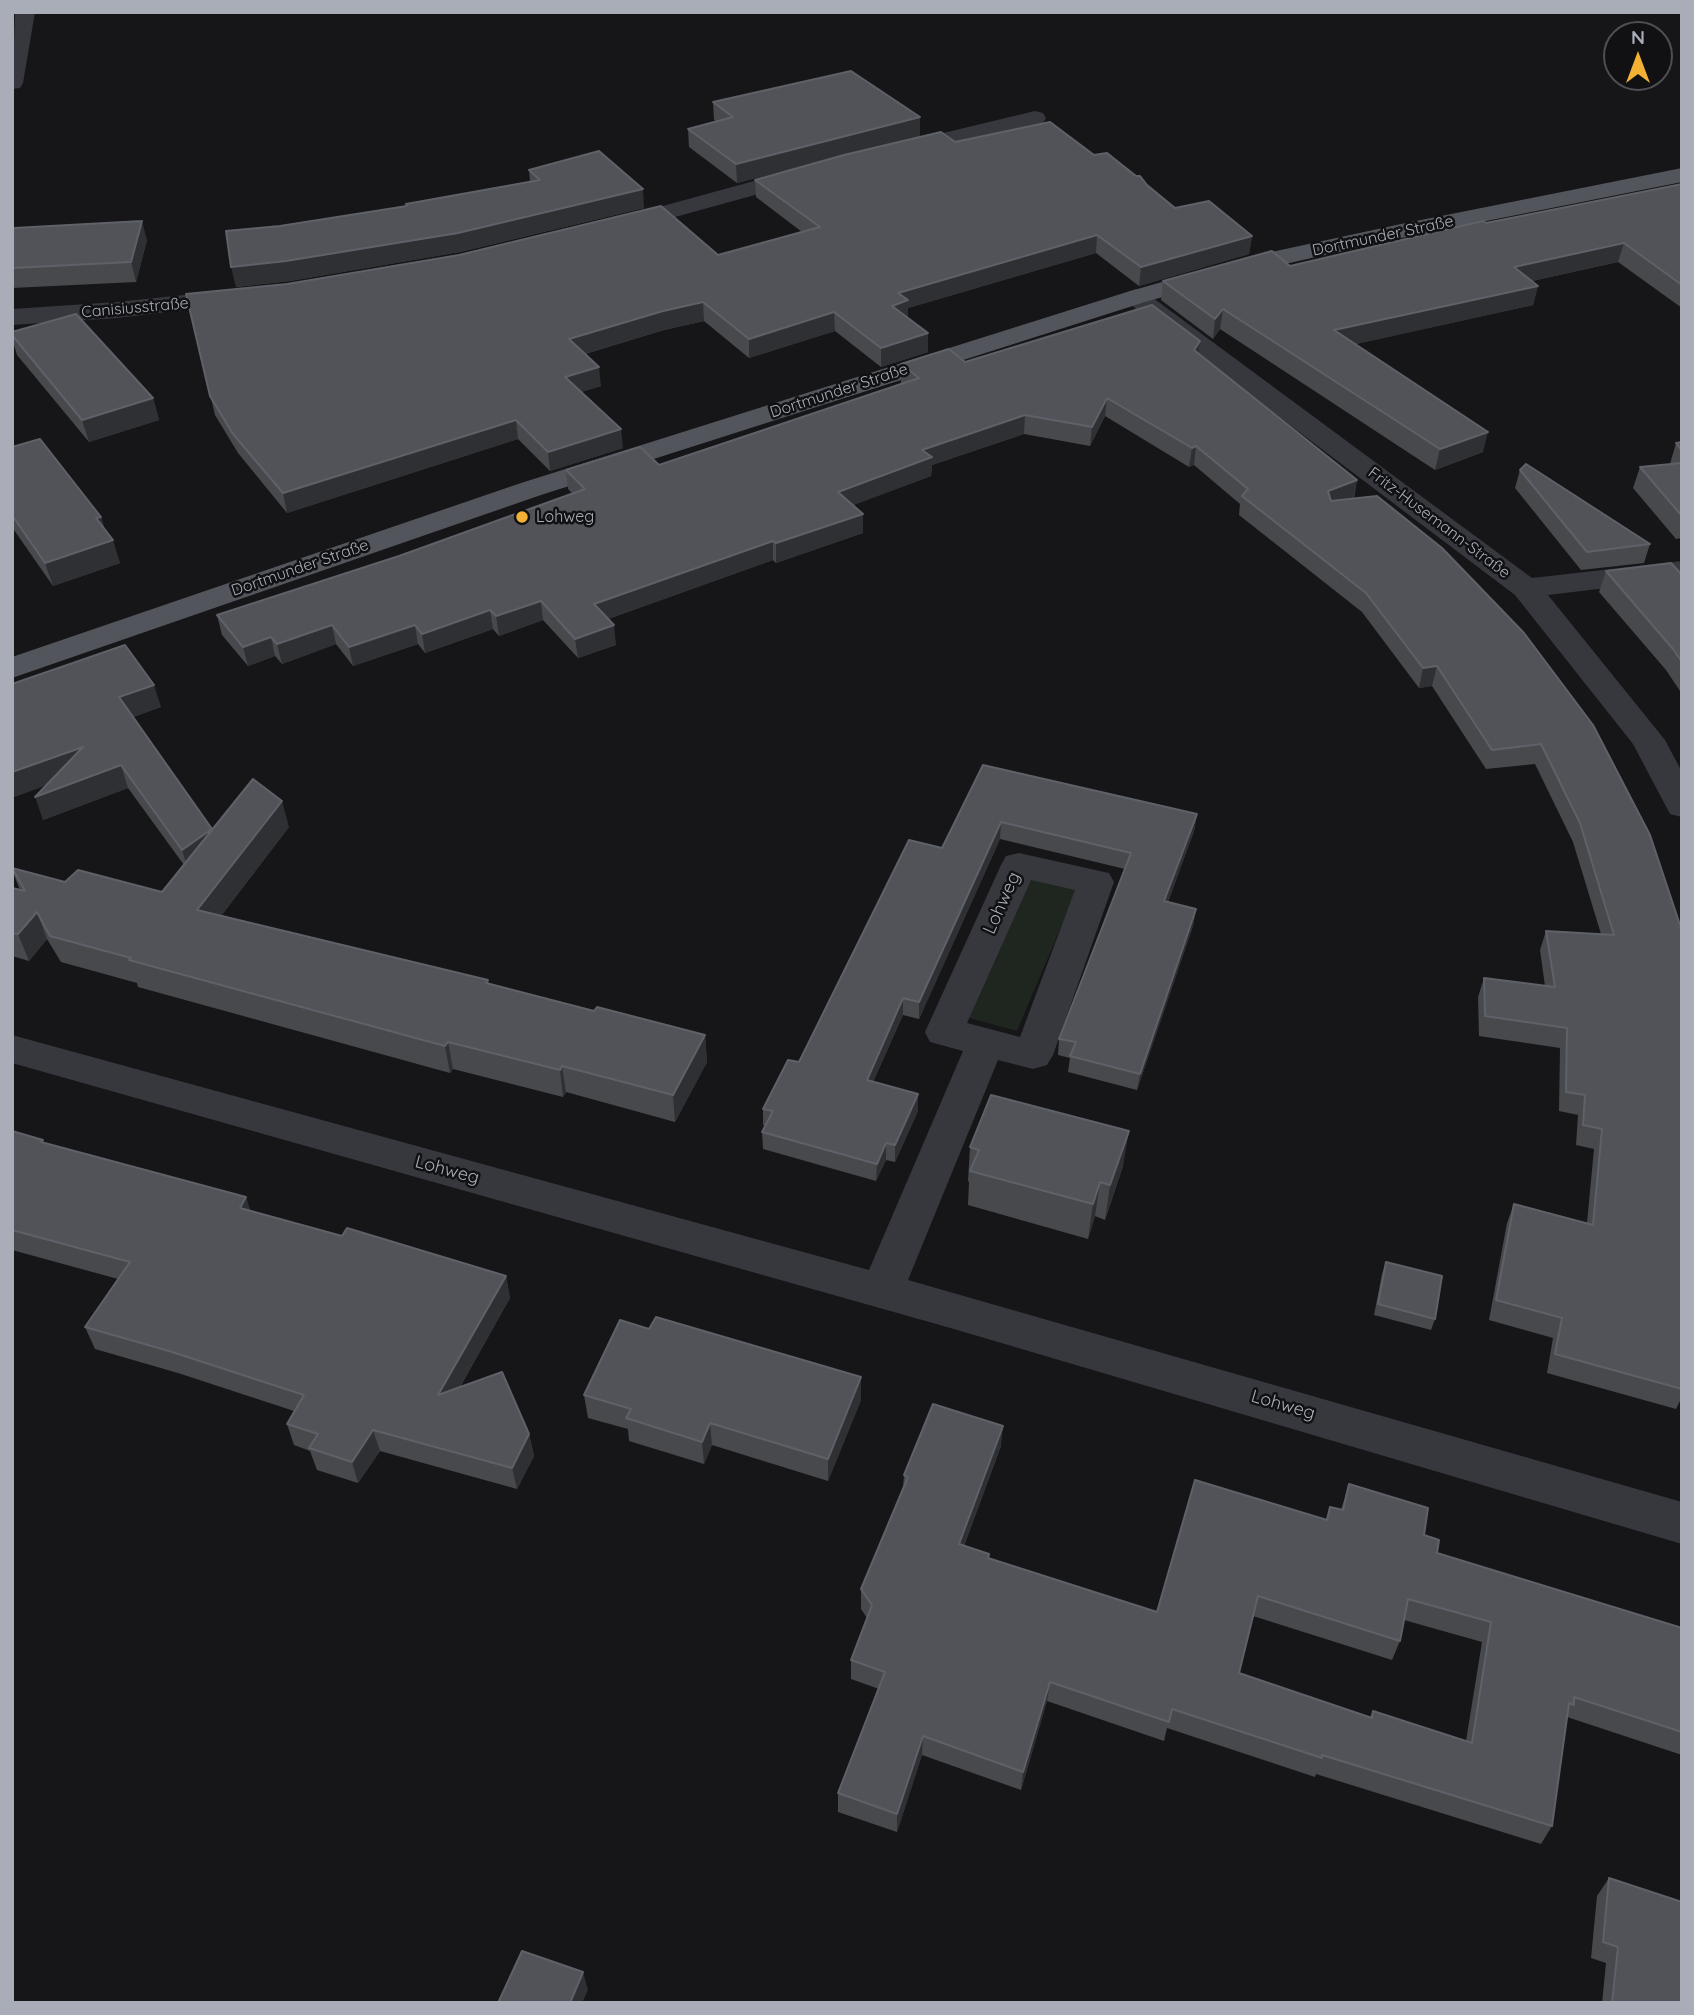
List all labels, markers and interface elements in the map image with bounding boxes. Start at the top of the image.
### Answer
north arrow [1603,21,1673,91]
text: N [1631,25,1645,49]
street label: Dortmunder Straße [1311,212,1455,260]
street label: Canisiusstraße [81,294,189,322]
street label: Dortmunder Straße [768,360,910,422]
street label: Fritz-Husemann-Straße [1364,463,1514,583]
place label: Lohweg [536,507,594,527]
marker: Lohweg [514,509,530,525]
street label: Dortmunder Straße [229,535,371,601]
street label: Lohweg [979,869,1025,937]
street label: Lohweg [413,1151,481,1189]
street label: Lohweg [1249,1386,1317,1424]

